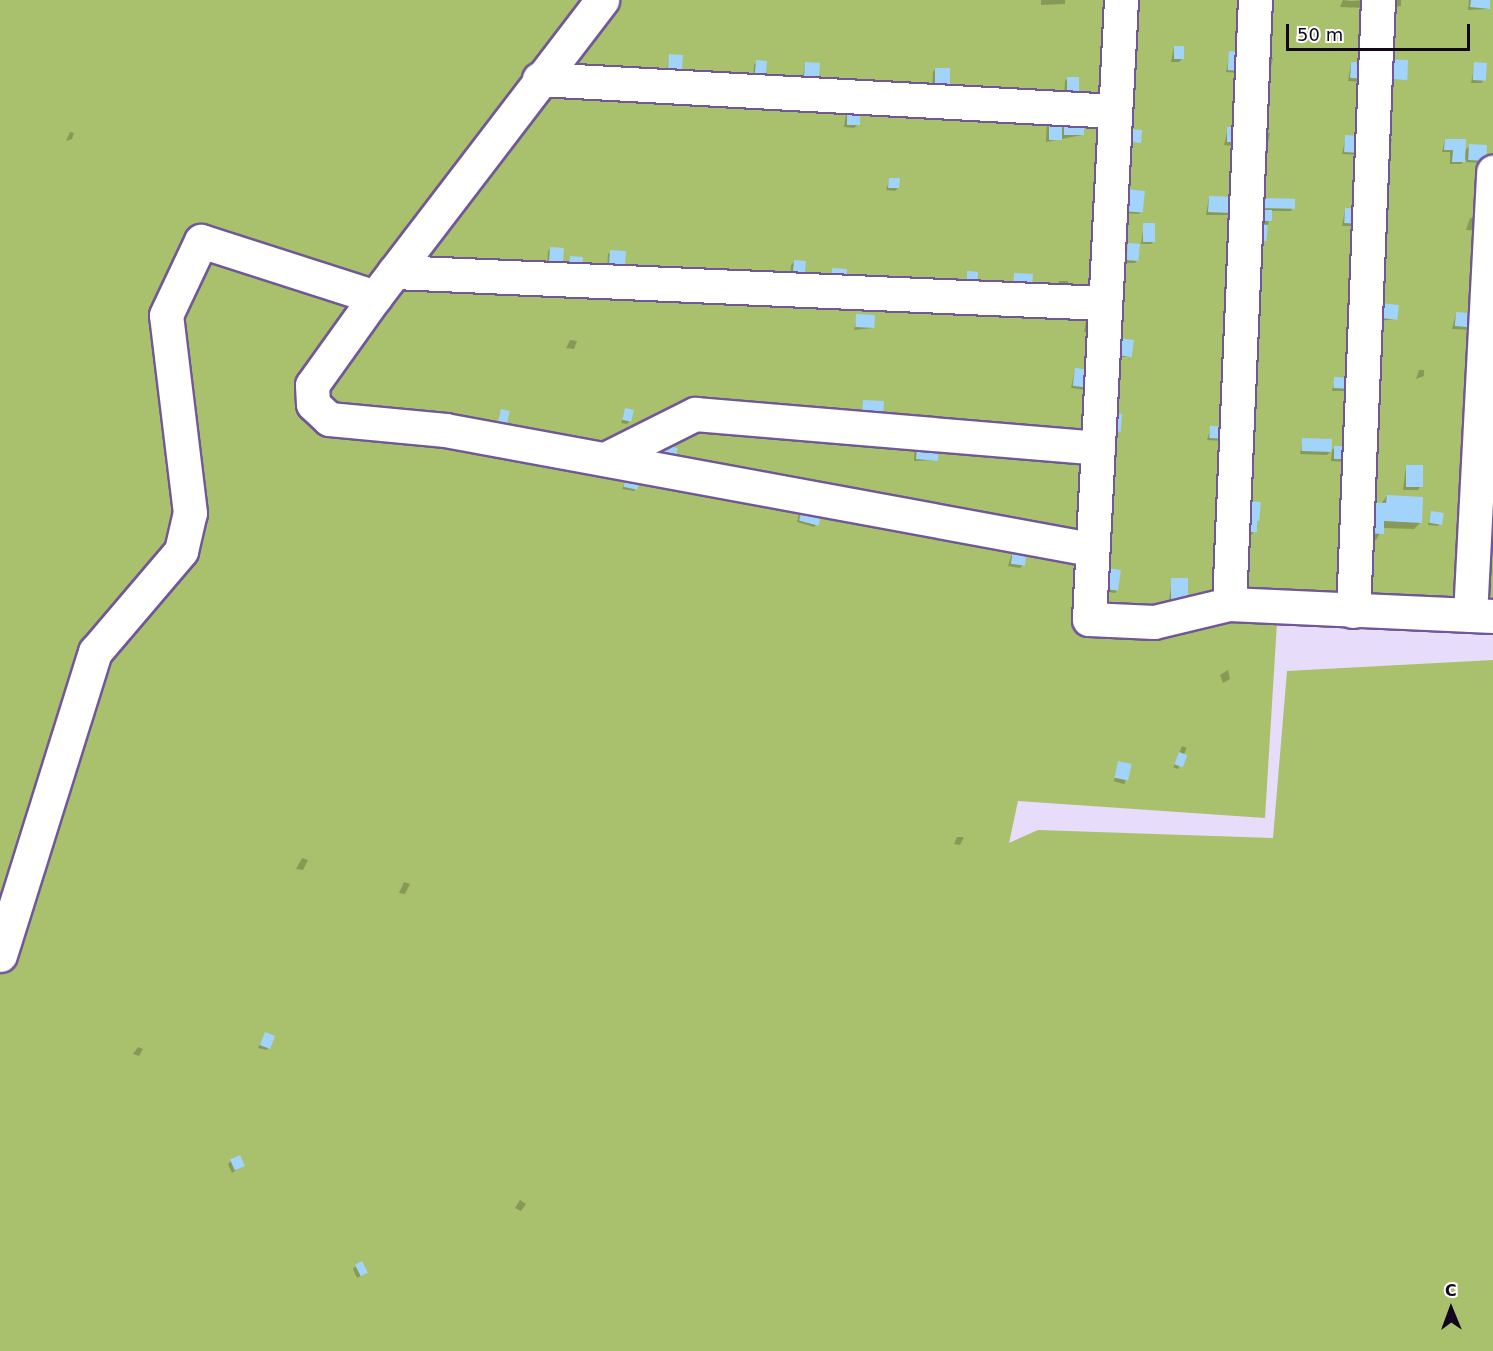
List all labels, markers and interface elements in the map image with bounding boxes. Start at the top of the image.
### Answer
scale bar [1289,12,1474,50]
text: 50 m [1297,24,1343,45]
north arrow [1421,1279,1481,1339]
text: С [1445,1281,1457,1300]

